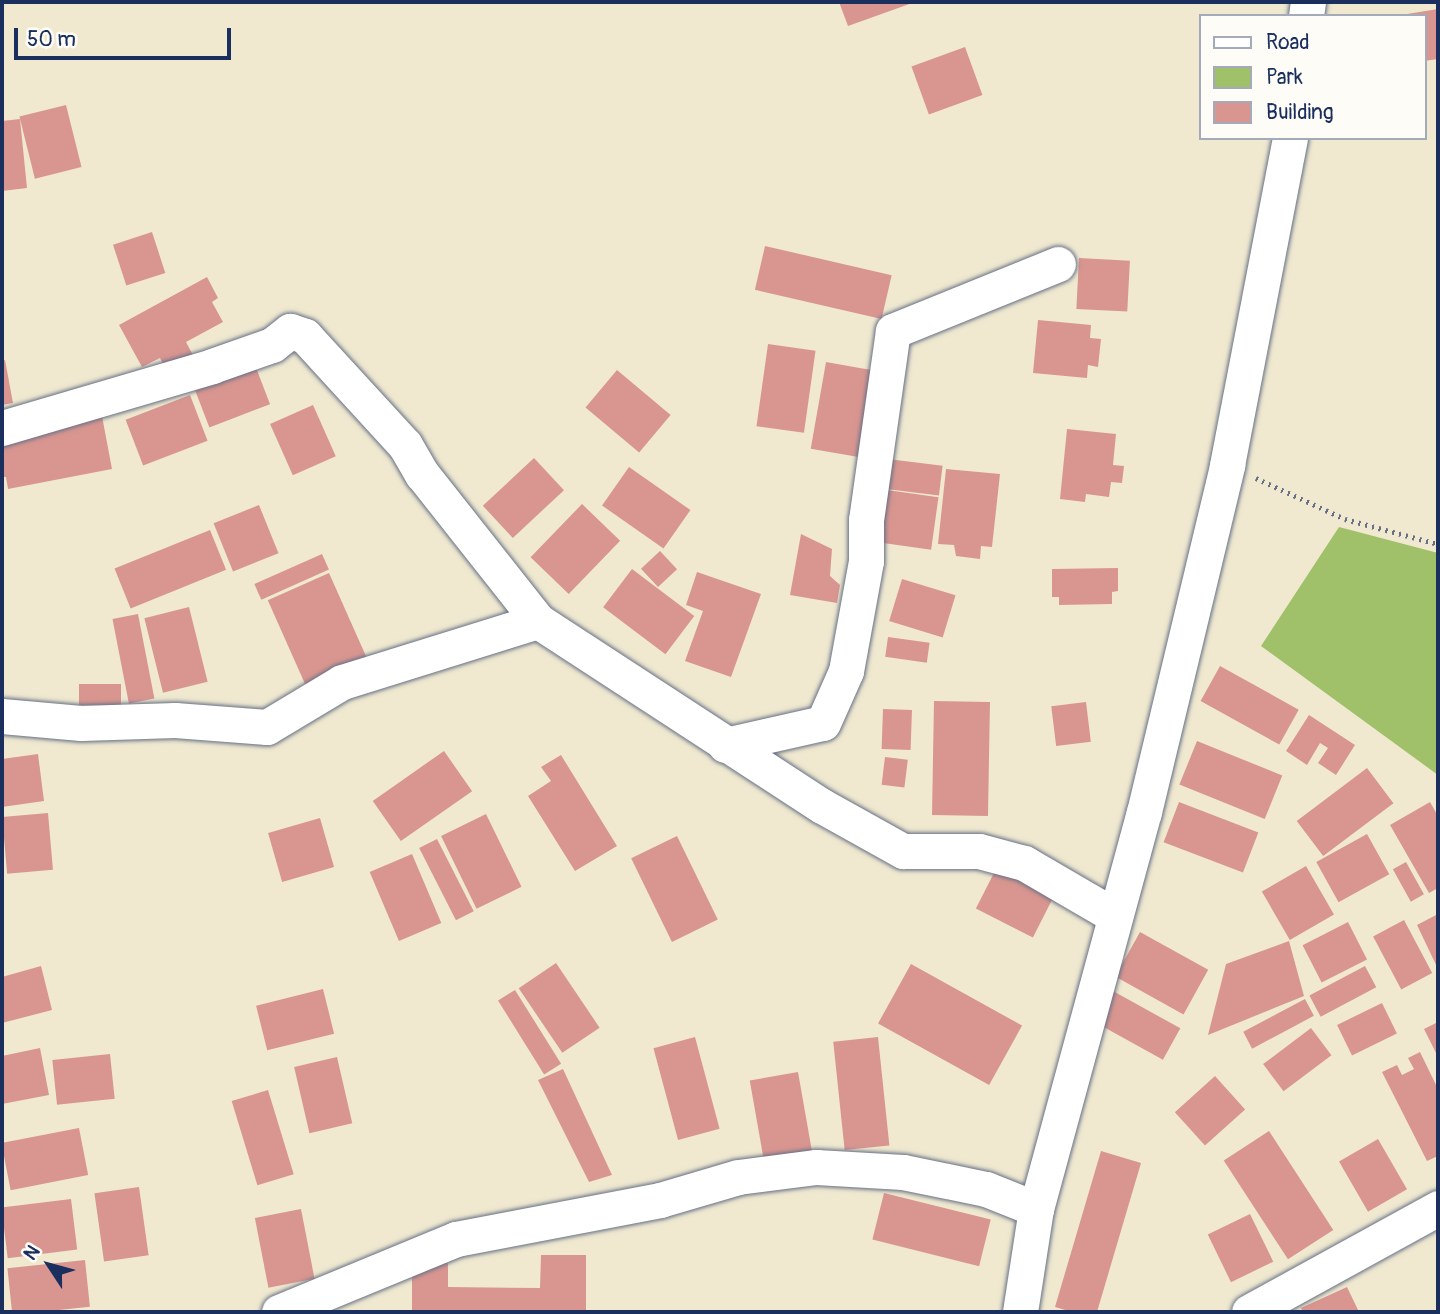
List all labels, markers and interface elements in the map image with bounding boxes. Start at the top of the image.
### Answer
scale bar [18,14,234,58]
legend [1198,14,1426,140]
text: 50 m [27,26,76,53]
text: Road [1266,29,1310,56]
text: Park [1266,64,1303,91]
text: Building [1266,99,1333,126]
north arrow [14,1230,84,1300]
text: N [19,1240,45,1265]

